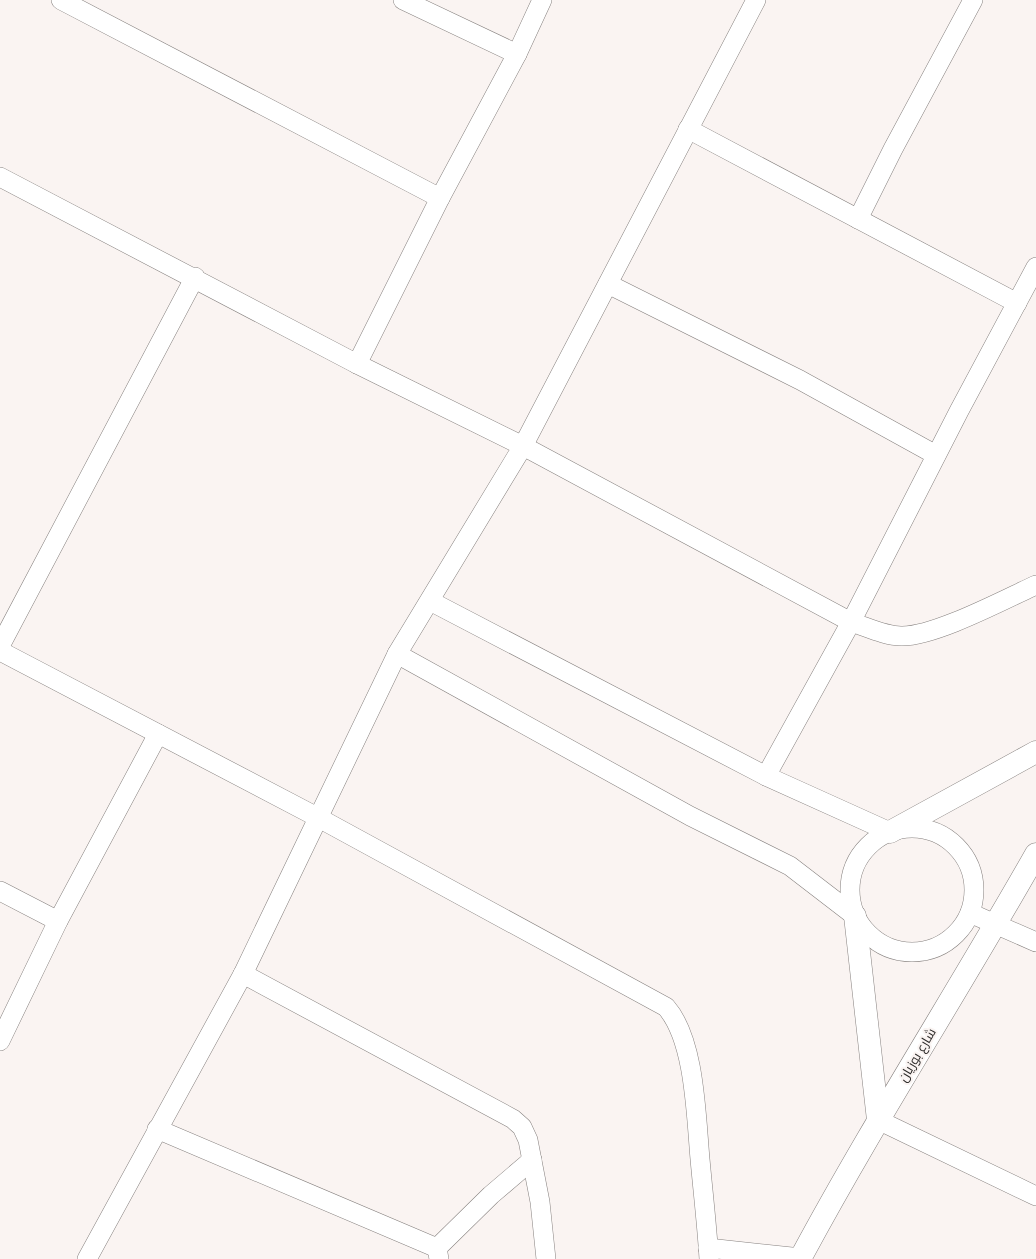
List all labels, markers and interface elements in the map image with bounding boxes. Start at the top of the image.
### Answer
street label: شارع بوزيان [894,1025,940,1085]

